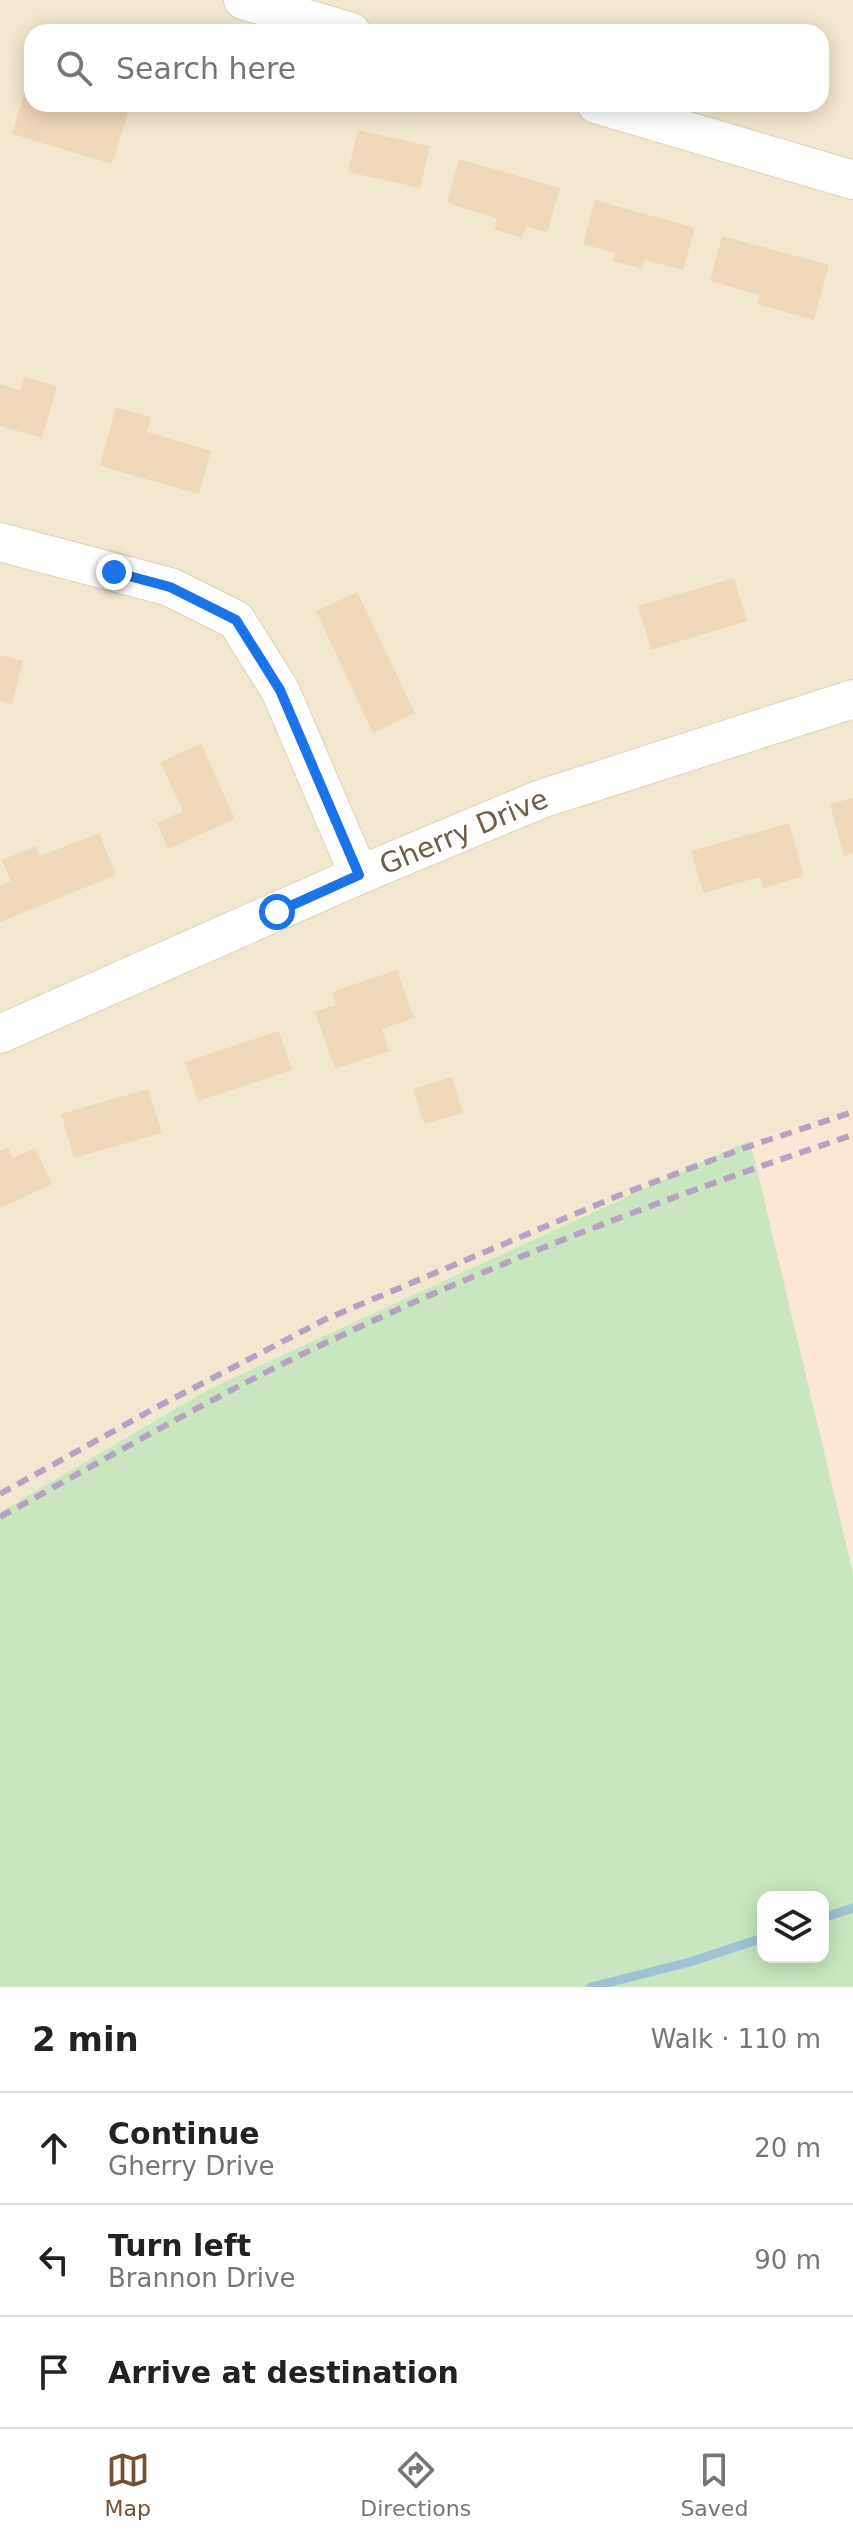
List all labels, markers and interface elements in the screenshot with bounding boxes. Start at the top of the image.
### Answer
search box [24,24,829,112]
icon: search [52,46,96,90]
text: Search here [116,51,296,86]
route end [96,554,132,590]
street label: Gherry Drive [375,782,553,882]
route start [259,894,295,930]
map controls [757,1891,829,1963]
button: layers [757,1891,829,1963]
text: 2 min [32,2019,139,2059]
text: Walk · 110 m [651,2024,821,2054]
text: Continue [108,2116,260,2151]
icon: ahead [32,2126,76,2170]
text: 20 m [754,2133,821,2163]
text: Gherry Drive [108,2151,275,2181]
text: Turn left [108,2228,251,2263]
icon: left [32,2238,76,2282]
text: 90 m [754,2245,821,2275]
text: Brannon Drive [108,2263,295,2293]
icon: arrive [32,2350,76,2394]
text: Arrive at destination [108,2355,459,2390]
tab: Map [105,2448,151,2521]
tab: Directions [360,2448,471,2521]
tab: Saved [680,2448,748,2521]

